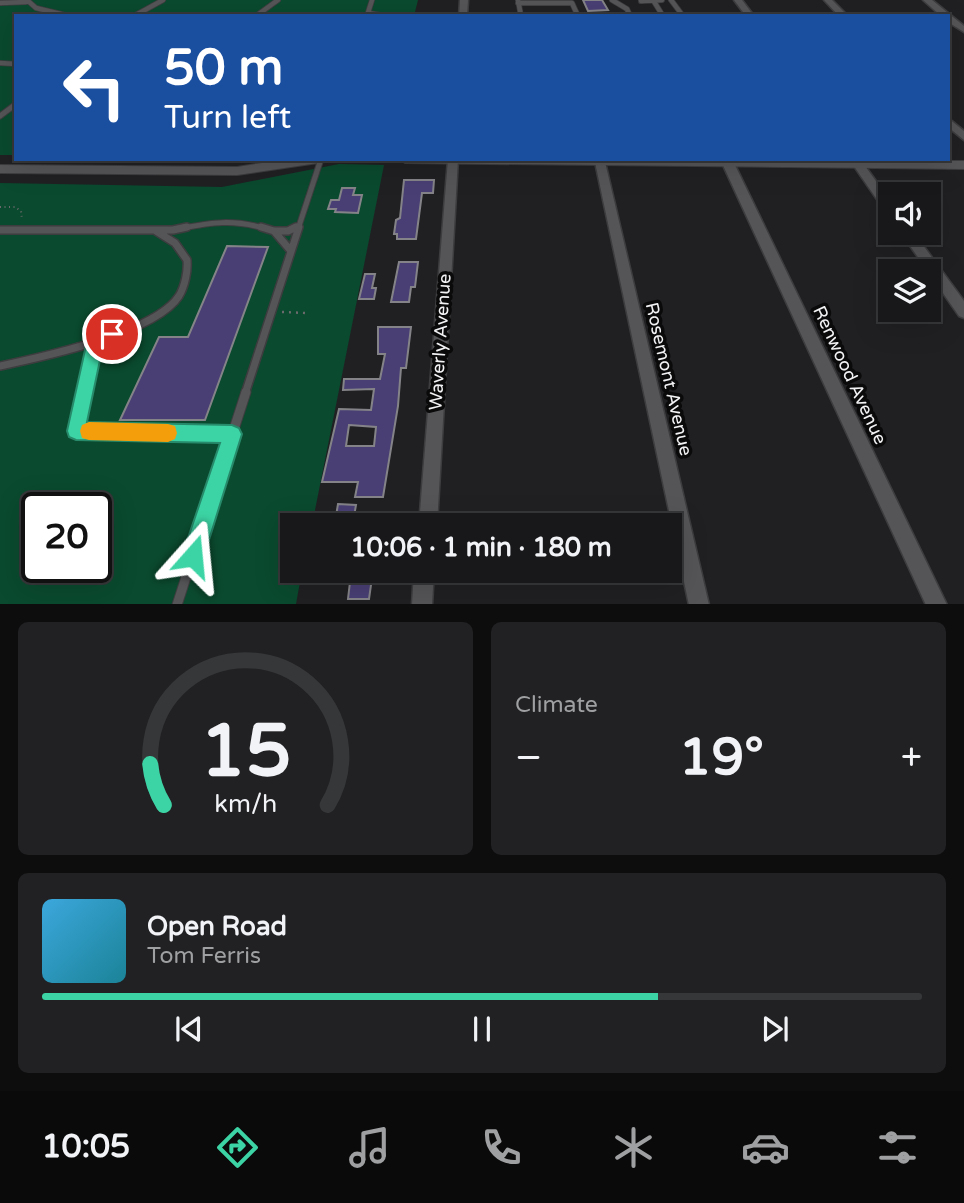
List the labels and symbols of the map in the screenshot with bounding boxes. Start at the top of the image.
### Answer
street label: Waverly Avenue [424,273,456,411]
street label: Rosemont Avenue [641,300,697,458]
street label: Renwood Avenue [808,302,892,448]
pin [82,304,142,364]
speed limit sign: 20 [21,492,112,583]
position arrow [156,519,230,593]

